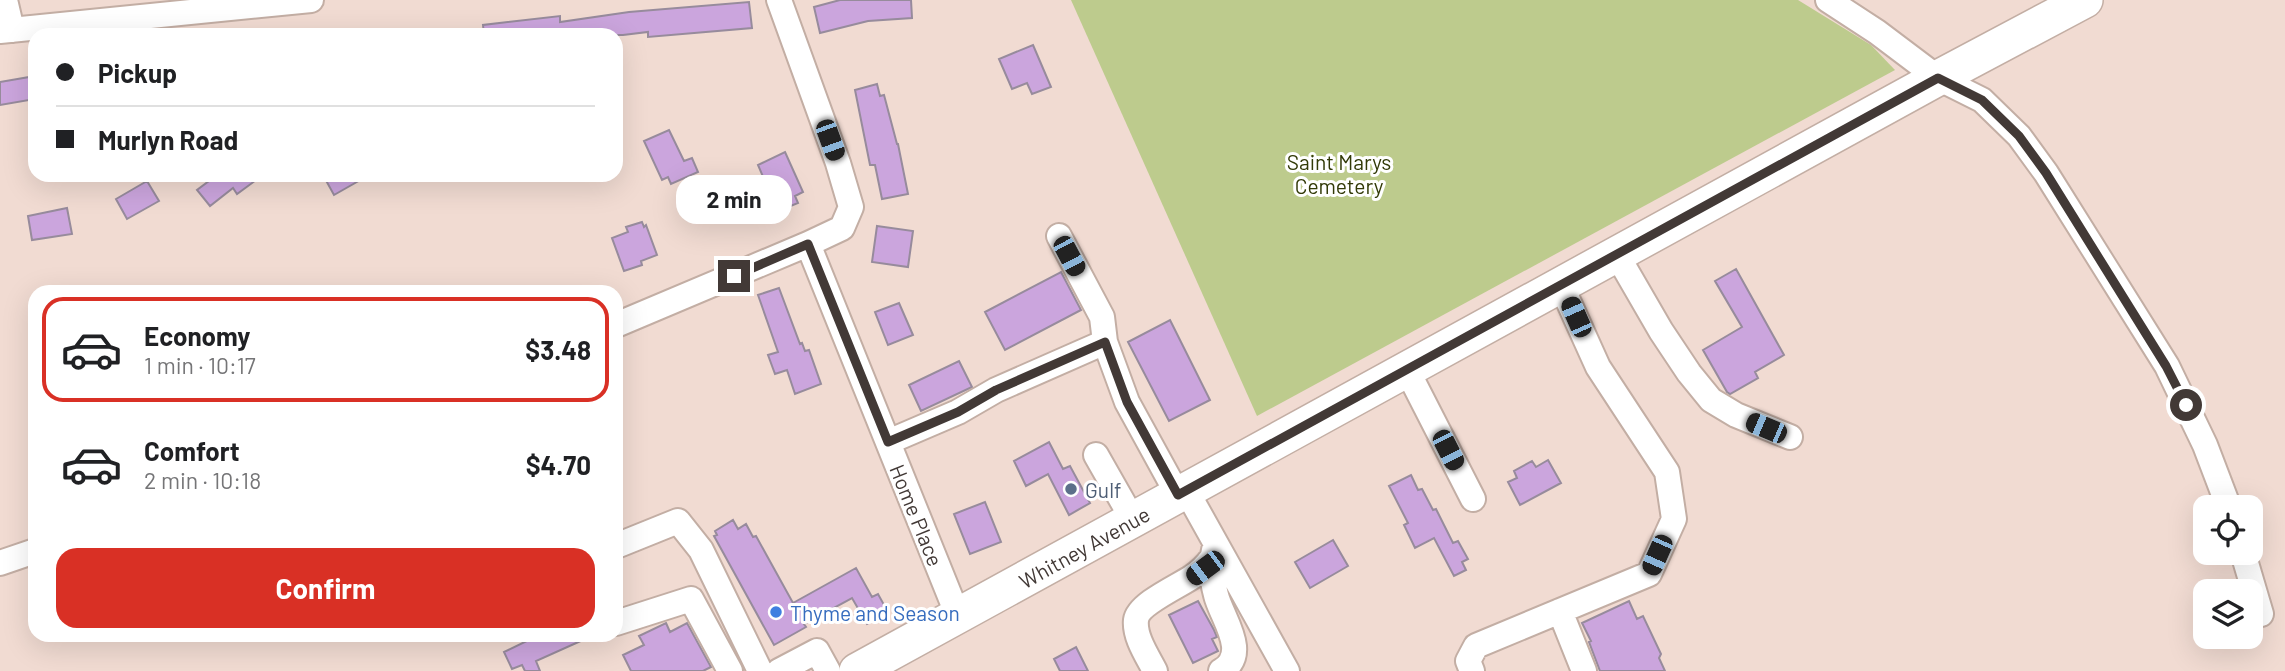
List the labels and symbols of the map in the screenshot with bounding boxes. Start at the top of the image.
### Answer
car [813,117,848,163]
park label: Saint Marys Cemetery [1287,149,1391,198]
callout: 2 min [676,174,792,224]
car [1050,233,1089,279]
route end [718,260,750,292]
car [1558,294,1595,340]
route start [2170,389,2202,421]
car [1743,410,1790,446]
car [1430,427,1467,473]
street label: Home Place [885,460,949,570]
place label: Gulf [1085,477,1121,502]
marker: Gulf [1063,481,1079,497]
street label: Whitney Avenue [1014,501,1154,593]
car [1639,532,1676,578]
car [1182,547,1229,589]
place label: Thyme and Season [790,600,960,625]
marker: Thyme and Season [768,604,784,620]

